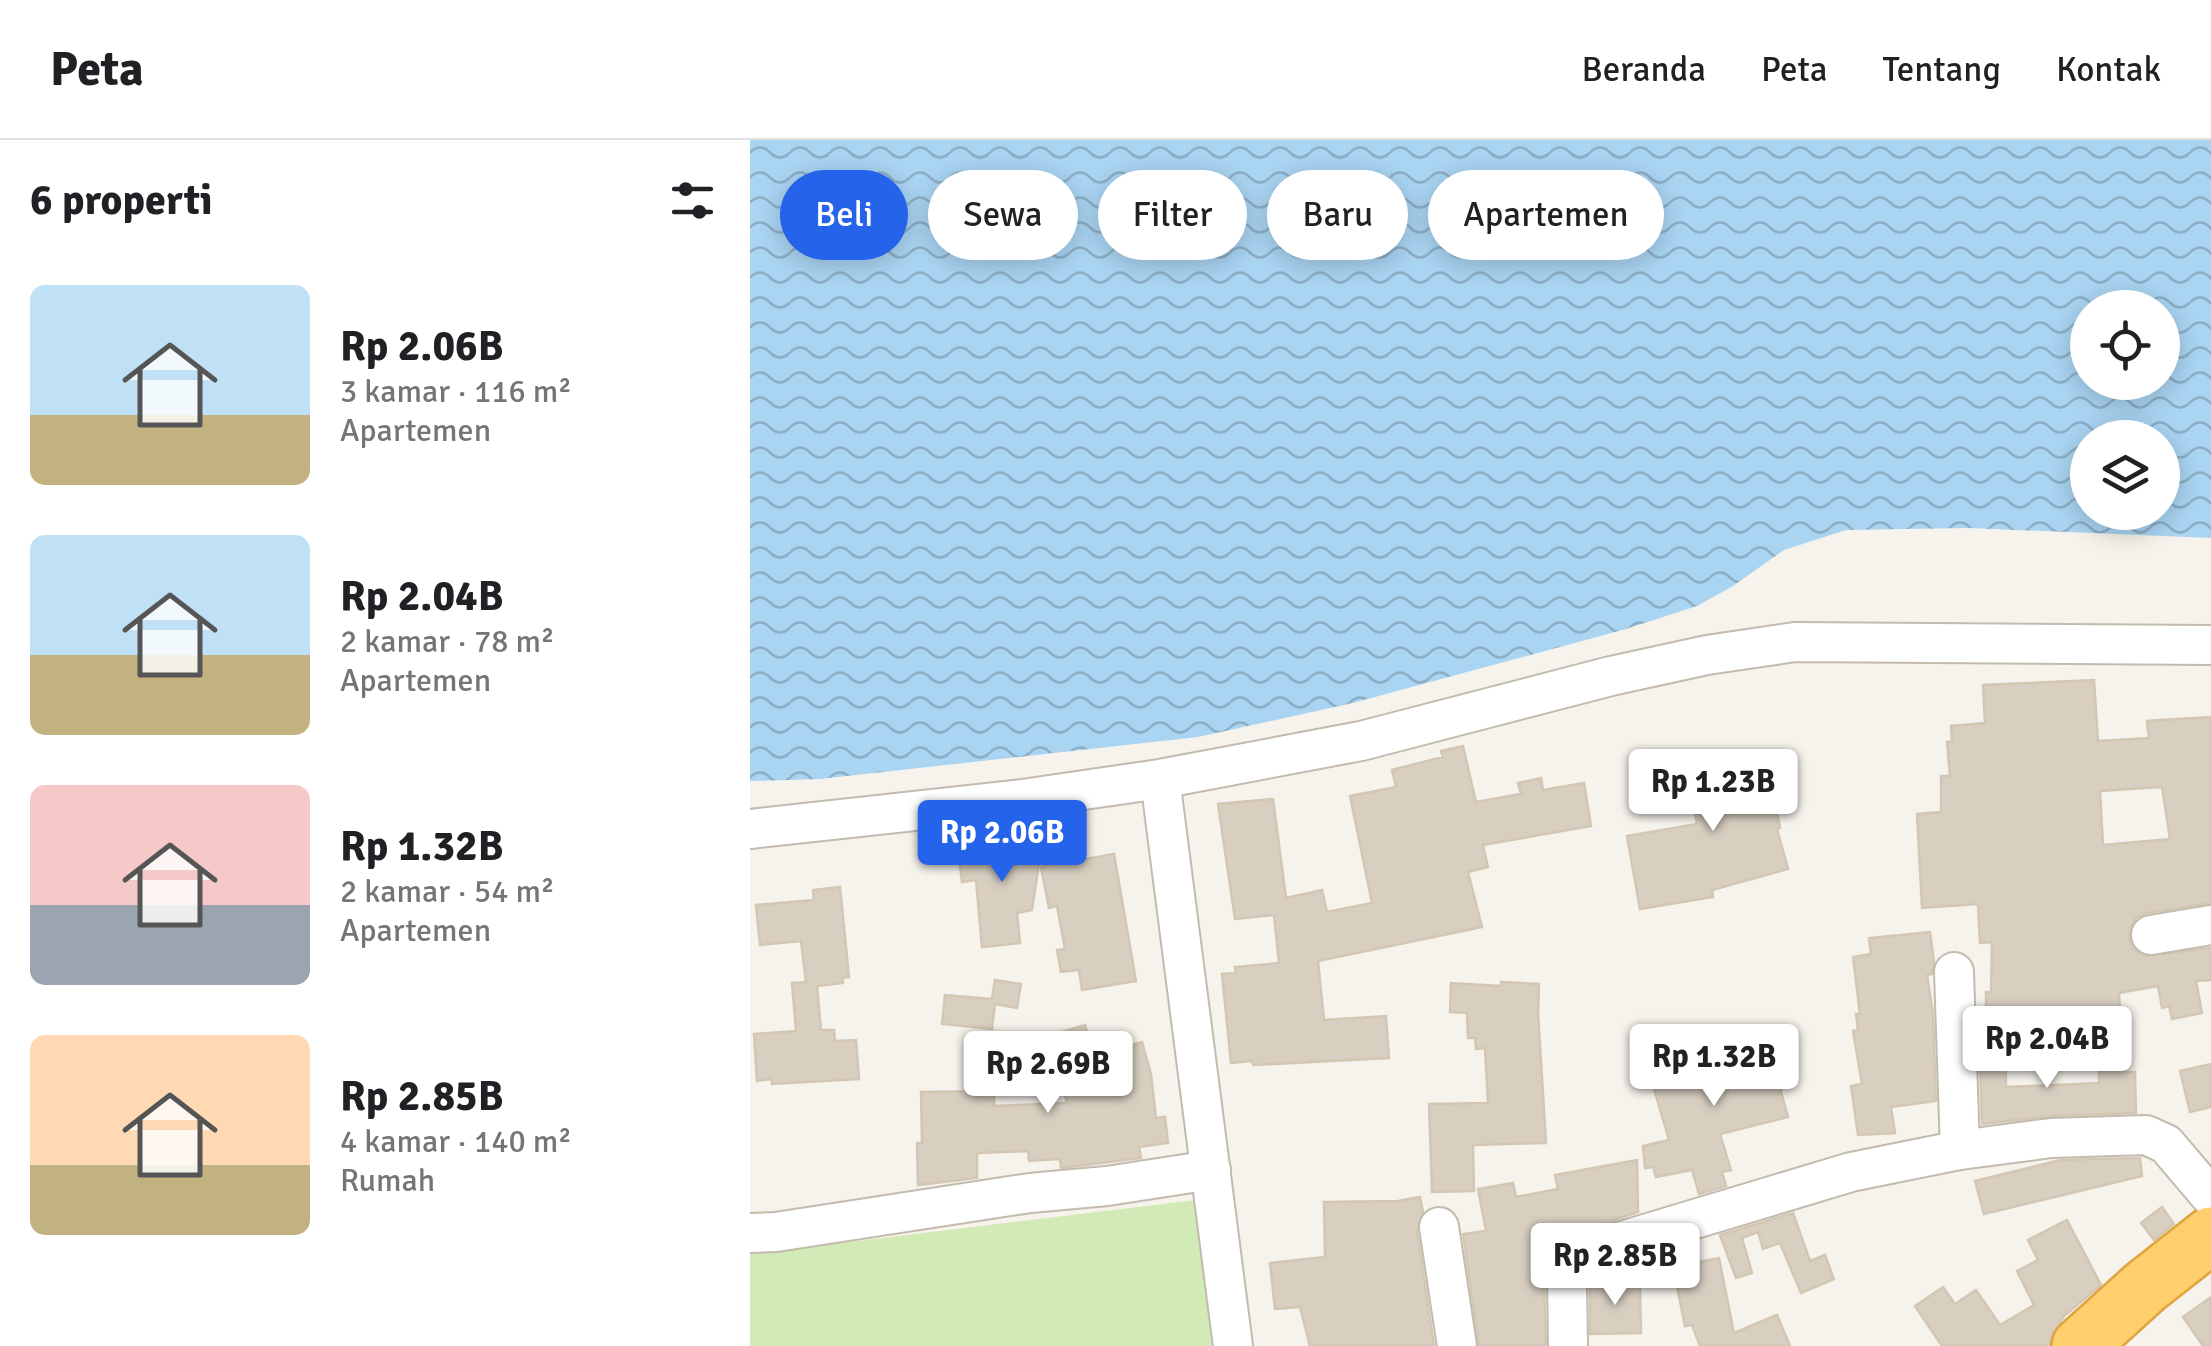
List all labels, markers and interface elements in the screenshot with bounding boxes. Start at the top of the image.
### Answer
text: Peta [50,40,144,99]
text: Beranda [1582,48,1706,91]
text: Peta [1761,48,1827,91]
text: Tentang [1882,48,2001,91]
text: Kontak [2056,48,2161,91]
chip: Beli [780,170,908,260]
chip: Sewa [928,170,1078,260]
chip: Filter [1098,170,1247,260]
chip: Baru [1267,170,1408,260]
chip: Apartemen [1428,170,1664,260]
icon: filters [665,173,720,228]
text: 6 properti [30,175,213,226]
map controls [2070,290,2180,530]
button: locate [2070,290,2180,400]
text: Rp 2.06B [340,321,504,372]
icon: home [110,325,230,445]
text: 3 kamar · 116 m² [340,372,572,411]
text: Apartemen [340,411,491,450]
button: layers [2070,420,2180,530]
text: Rp 2.04B [340,571,504,622]
icon: home [110,575,230,695]
text: 2 kamar · 78 m² [340,622,554,661]
text: Apartemen [340,661,491,700]
pin: Rp 1.23B [1610,749,1816,834]
text: Rp 1.23B [1651,762,1775,801]
pin: Rp 2.06B [899,800,1105,885]
text: Rp 2.06B [940,813,1064,852]
text: Rp 1.32B [340,821,504,872]
icon: home [110,825,230,945]
text: 2 kamar · 54 m² [340,872,554,911]
text: Apartemen [340,911,491,950]
pin: Rp 2.04B [1944,1006,2150,1091]
text: Rp 2.04B [1985,1019,2109,1058]
pin: Rp 1.32B [1611,1024,1817,1109]
pin: Rp 2.69B [945,1031,1151,1116]
text: Rp 1.32B [1652,1037,1776,1076]
text: Rp 2.69B [986,1044,1110,1083]
text: Rp 2.85B [340,1071,504,1122]
icon: home [110,1075,230,1195]
text: 4 kamar · 140 m² [340,1122,572,1161]
text: Rumah [340,1161,435,1200]
pin: Rp 2.85B [1512,1223,1718,1308]
text: Rp 2.85B [1553,1236,1677,1275]

